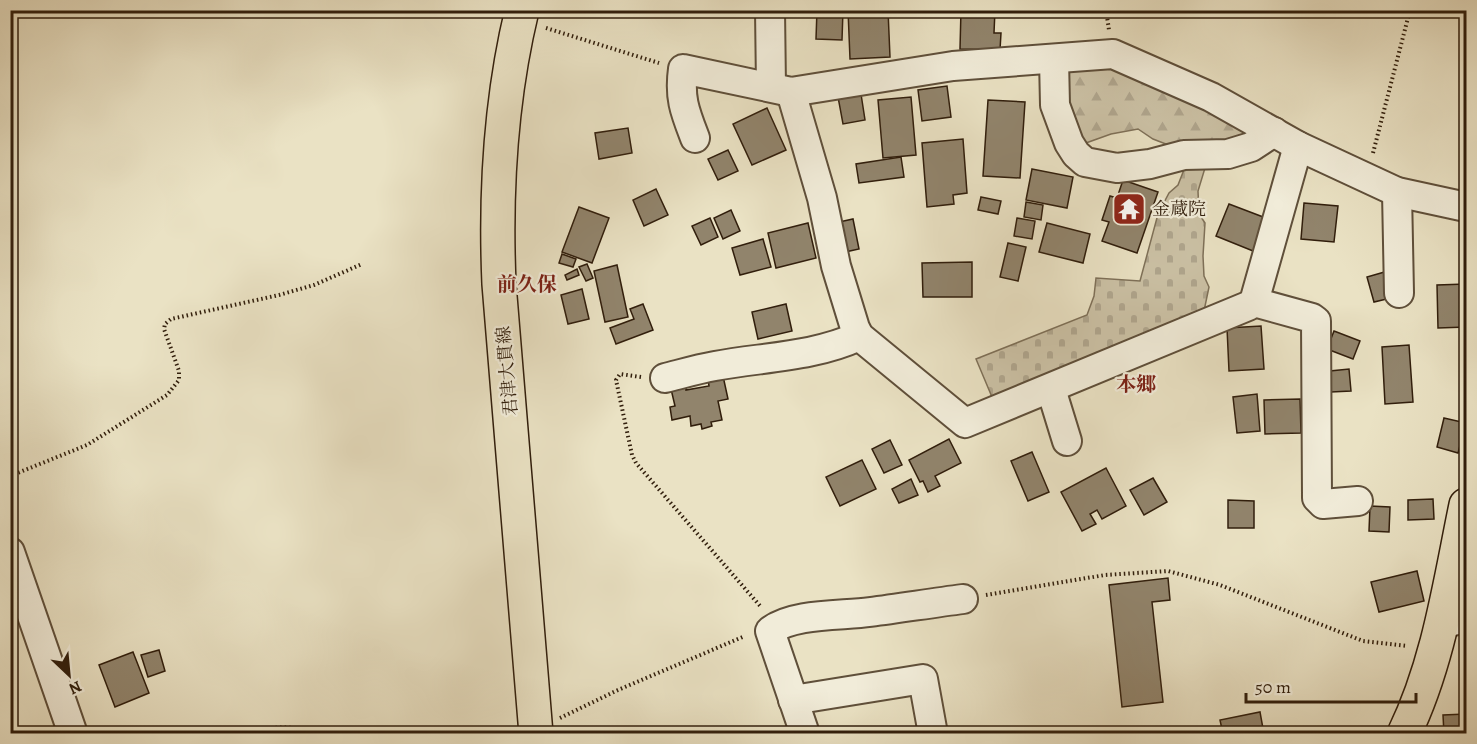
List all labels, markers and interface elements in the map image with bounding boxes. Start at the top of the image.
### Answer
temple icon: 金蔵院 [1111,191,1147,227]
place label: 金蔵院 [1152,197,1206,221]
district label: 前久保 [497,271,557,298]
street label: 君津大貫線 [491,325,523,417]
district label: 本郷 [1116,371,1157,398]
north arrow [39,645,99,705]
scale bar [1246,666,1416,704]
text: N [65,675,85,700]
text: 50 m [1255,675,1291,699]

